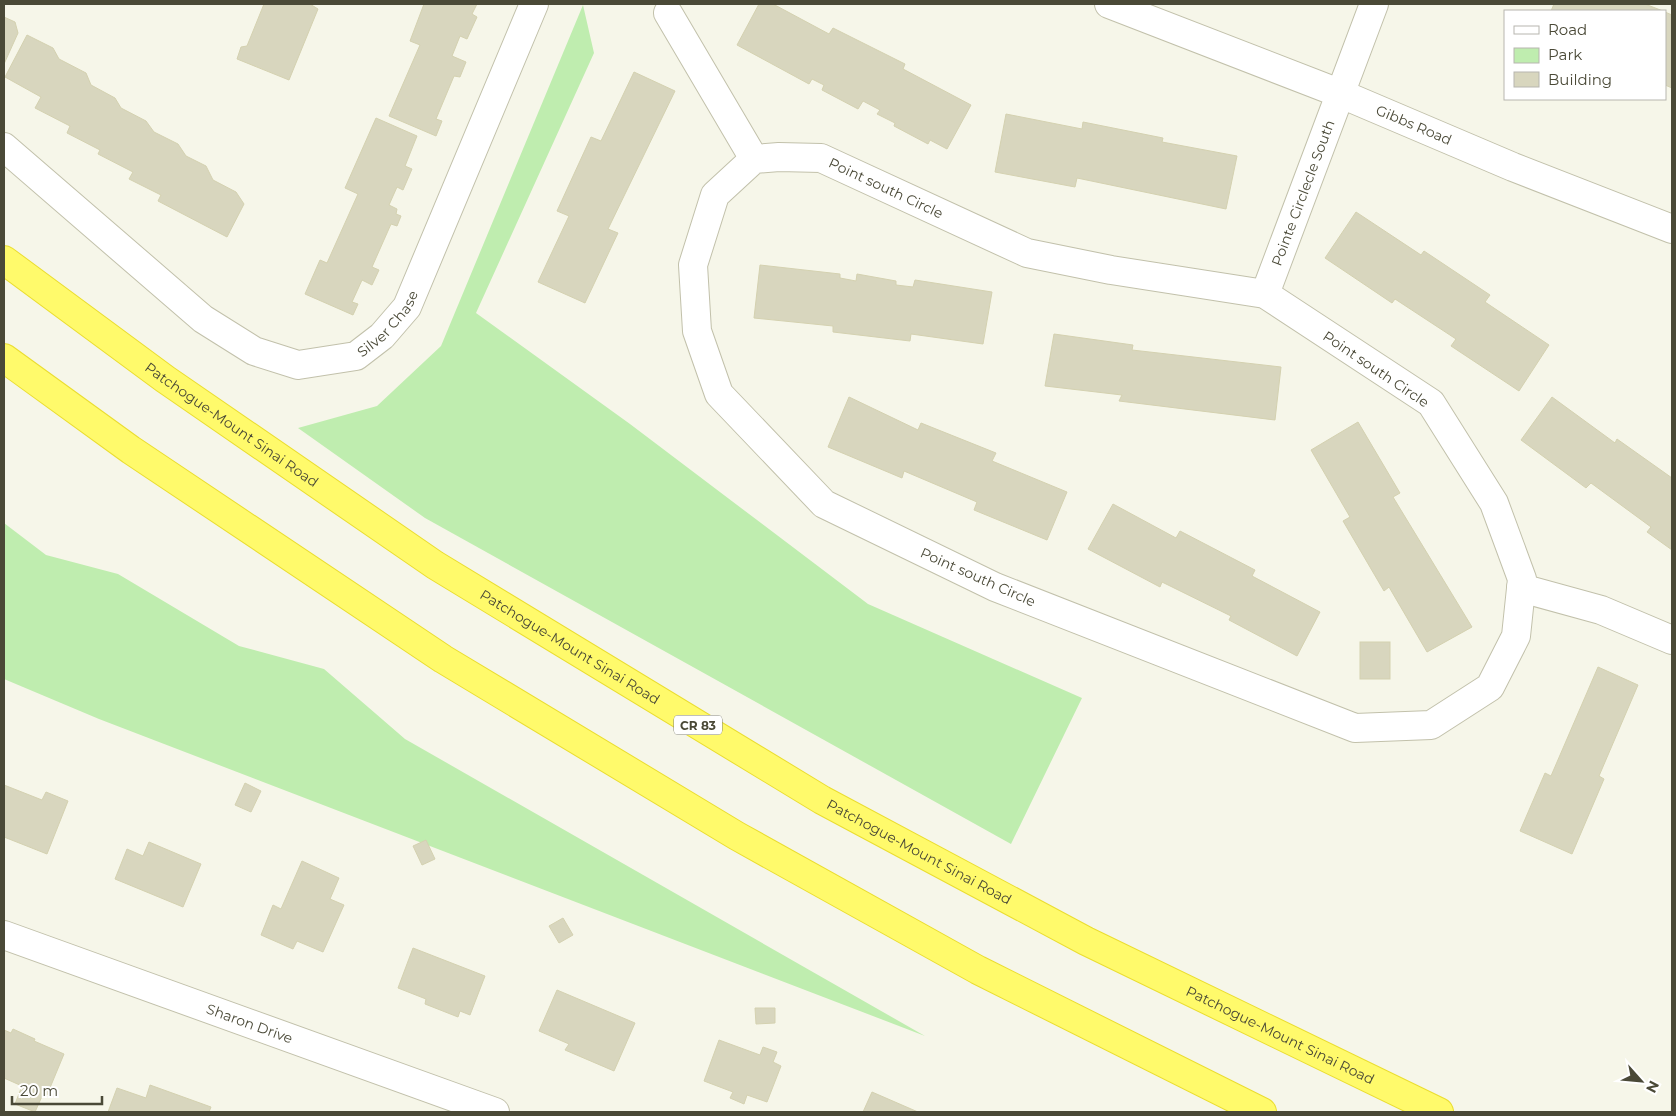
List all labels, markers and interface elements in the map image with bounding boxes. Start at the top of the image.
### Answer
legend [1504,10,1666,100]
text: Road [1548,20,1587,39]
text: Park [1548,45,1582,64]
text: Building [1548,70,1612,89]
street label: Gibbs Road [1373,101,1455,149]
street label: Pointe Circlecle South [1267,118,1339,268]
street label: Point south Circle [826,154,946,222]
street label: Silver Chase [353,288,422,361]
street label: Point south Circle [1319,327,1433,411]
street label: Patchogue-Mount Sinai Road [141,358,322,491]
street label: Point south Circle [918,544,1038,610]
street label: Patchogue-Mount Sinai Road [477,586,663,708]
road number: CR 83 [674,716,722,734]
street label: Patchogue-Mount Sinai Road [824,795,1015,909]
street label: Patchogue-Mount Sinai Road [1183,982,1377,1088]
street label: Sharon Drive [204,1000,295,1047]
north arrow [1616,1056,1666,1106]
scale bar [12,1074,102,1106]
text: N [1642,1078,1663,1096]
text: 20 m [20,1081,58,1100]

